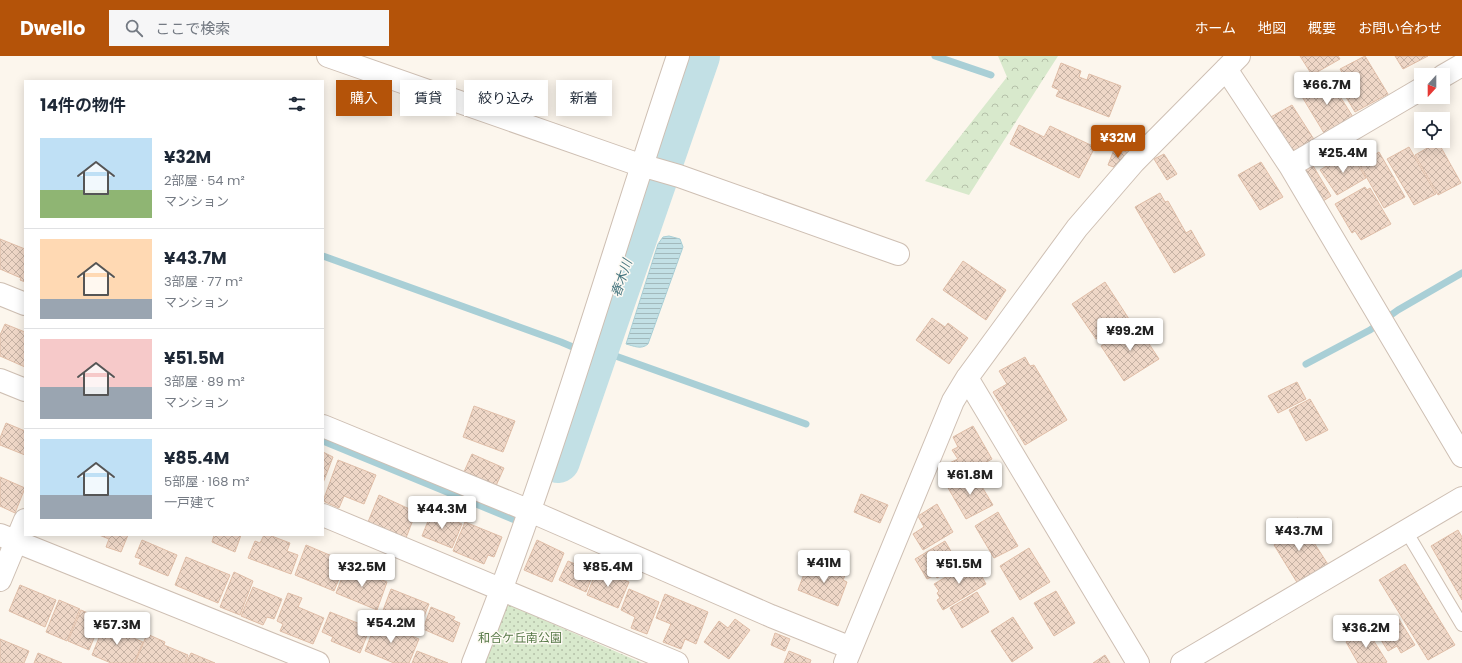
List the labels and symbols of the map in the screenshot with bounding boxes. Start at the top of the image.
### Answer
north arrow [1414,68,1450,104]
pin: ¥66.7M [1294,72,1360,106]
pin: ¥32M [1094,125,1142,159]
pin: ¥25.4M [1310,140,1376,174]
water label: 春木川 [606,255,637,300]
pin: ¥99.2M [1097,318,1163,352]
pin: ¥61.8M [937,462,1003,496]
pin: ¥44.3M [409,496,475,530]
pin: ¥43.7M [1266,518,1332,552]
pin: ¥41M [800,550,848,584]
pin: ¥51.5M [926,551,992,585]
pin: ¥32.5M [329,554,395,588]
pin: ¥85.4M [575,554,641,588]
pin: ¥54.2M [358,610,424,644]
pin: ¥57.3M [84,612,150,646]
pin: ¥36.2M [1333,615,1399,649]
park label: 和合ケ丘南公園 [478,629,562,646]

